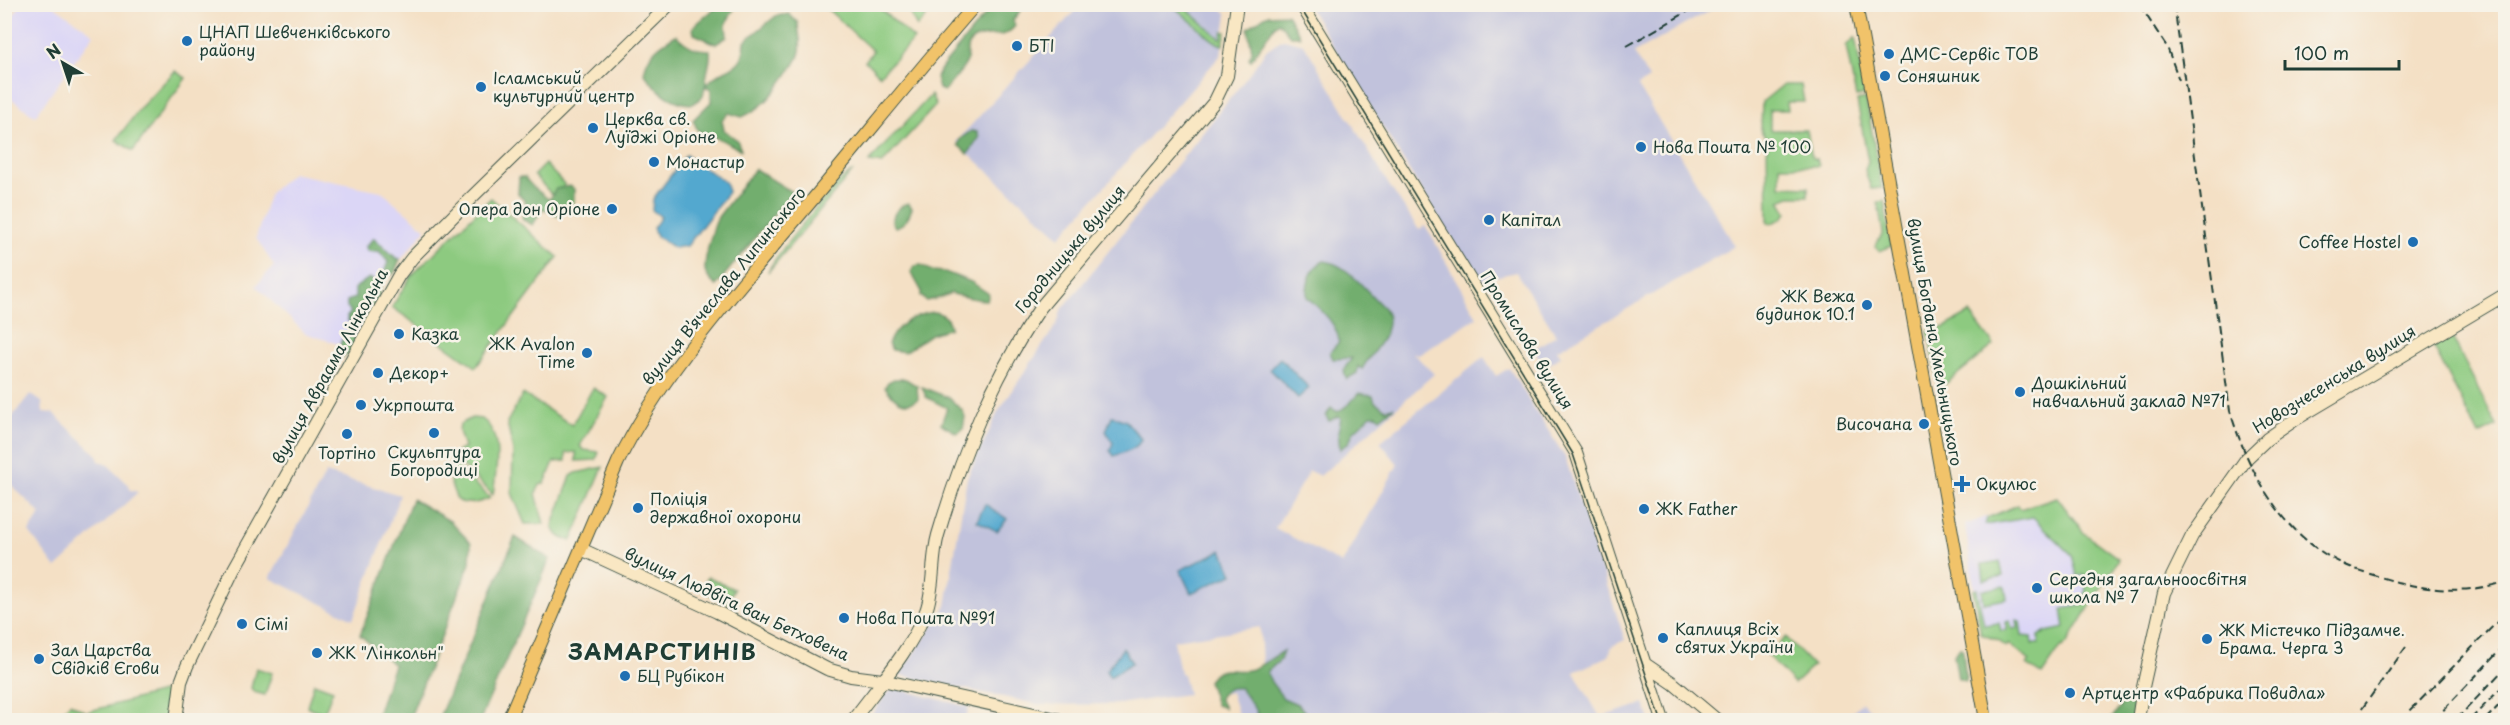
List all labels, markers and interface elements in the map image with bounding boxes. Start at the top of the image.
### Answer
place label: ЦНАП Шевченківського району [199,19,391,61]
north arrow [33,33,93,93]
place label: БТІ [1029,33,1055,57]
scale bar [2285,33,2399,71]
marker: ЦНАП Шевченківського району [180,34,194,48]
text: N [40,37,65,64]
marker: БТІ [1010,39,1024,53]
text: 100 m [2294,39,2349,66]
place label: ДМС-Сервіс ТОВ [1900,41,2039,65]
marker: ДМС-Сервіс ТОВ [1882,47,1896,61]
place label: Соняшник [1897,63,1980,87]
place label: Ісламський культурний центр [493,65,635,107]
marker: Соняшник [1878,69,1892,83]
marker: Ісламський культурний центр [474,80,488,94]
place label: Церква св. Луїджі Оріоне [605,106,716,148]
marker: Церква св. Луїджі Оріоне [586,121,600,135]
place label: Нова Пошта № 100 [1653,134,1811,158]
marker: Нова Пошта № 100 [1634,140,1648,154]
place label: Монастир [666,149,745,173]
marker: Монастир [647,155,661,169]
street label: Городницька вулиця [1008,179,1130,318]
street label: вулиця Вʼячеслава Липинського [636,181,811,390]
place label: Опера дон Оріоне [459,196,600,220]
marker: Опера дон Оріоне [605,202,619,216]
place label: Капітал [1501,207,1561,231]
marker: Капітал [1482,213,1496,227]
street label: вулиця Богдана Хмельницького [1902,216,1970,468]
place label: Coffee Hostel [2299,229,2401,253]
marker: Coffee Hostel [2406,235,2420,249]
street label: вулиця Авраама Лінкольна [265,263,393,468]
street label: Промислова вулиця [1475,265,1580,414]
place label: ЖК Вежа будинок 10.1 [1756,283,1855,325]
marker: ЖК Вежа будинок 10.1 [1860,298,1874,312]
street label: Новознесенська вулиця [2247,318,2420,438]
place label: Казка [411,321,459,345]
marker: Казка [392,327,406,341]
place label: ЖК Avalon Time [488,331,575,373]
marker: ЖК Avalon Time [580,346,594,360]
place label: Декор+ [389,360,449,384]
marker: Декор+ [371,366,385,380]
place label: Дошкільний навчальний заклад №71 [2031,370,2226,412]
marker: Дошкільний навчальний заклад №71 [2013,385,2027,399]
place label: Укрпошта [373,392,454,416]
marker: Укрпошта [354,398,368,412]
place label: Височана [1836,411,1912,435]
marker: Височана [1917,417,1931,431]
marker: Скульптура Богородиці [427,426,441,440]
marker: Тортіно [340,427,354,441]
place label: Скульптура Богородиці [387,439,481,481]
place label: Тортіно [318,440,376,464]
place label: Окулюс [1976,471,2037,495]
marker: Окулюс [1953,475,1971,493]
place label: Поліція державної охорони [650,486,801,528]
place label: ЖК Father [1655,496,1738,520]
marker: Поліція державної охорони [631,501,645,515]
marker: ЖК Father [1637,502,1651,516]
street label: вулиця Людвіга ван Бетховена [621,540,854,666]
place label: Середня загальноосвітня школа № 7 [2049,566,2247,608]
marker: Середня загальноосвітня школа № 7 [2030,581,2044,595]
place label: Нова Пошта №91 [856,605,995,629]
place label: Сімі [254,611,288,635]
marker: Нова Пошта №91 [837,611,851,625]
place label: Каплиця Всіх святих України [1675,616,1793,658]
marker: Сімі [235,617,249,631]
place label: ЖК Містечко Підзамче. Брама. Черга 3 [2219,617,2405,659]
marker: Каплиця Всіх святих України [1656,631,1670,645]
marker: ЖК Містечко Підзамче. Брама. Черга 3 [2200,632,2214,646]
district label: ЗАМАРСТИНІВ [568,634,757,667]
place label: Зал Царства Свідків Єгови [51,637,160,679]
place label: ЖК "Лінкольн" [328,640,444,664]
marker: ЖК "Лінкольн" [310,646,324,660]
marker: Зал Царства Свідків Єгови [32,652,46,666]
place label: БЦ Рубікон [637,663,725,687]
marker: БЦ Рубікон [618,669,632,683]
place label: Артцентр «Фабрика Повидла» [2082,680,2325,704]
marker: Артцентр «Фабрика Повидла» [2063,686,2077,700]

